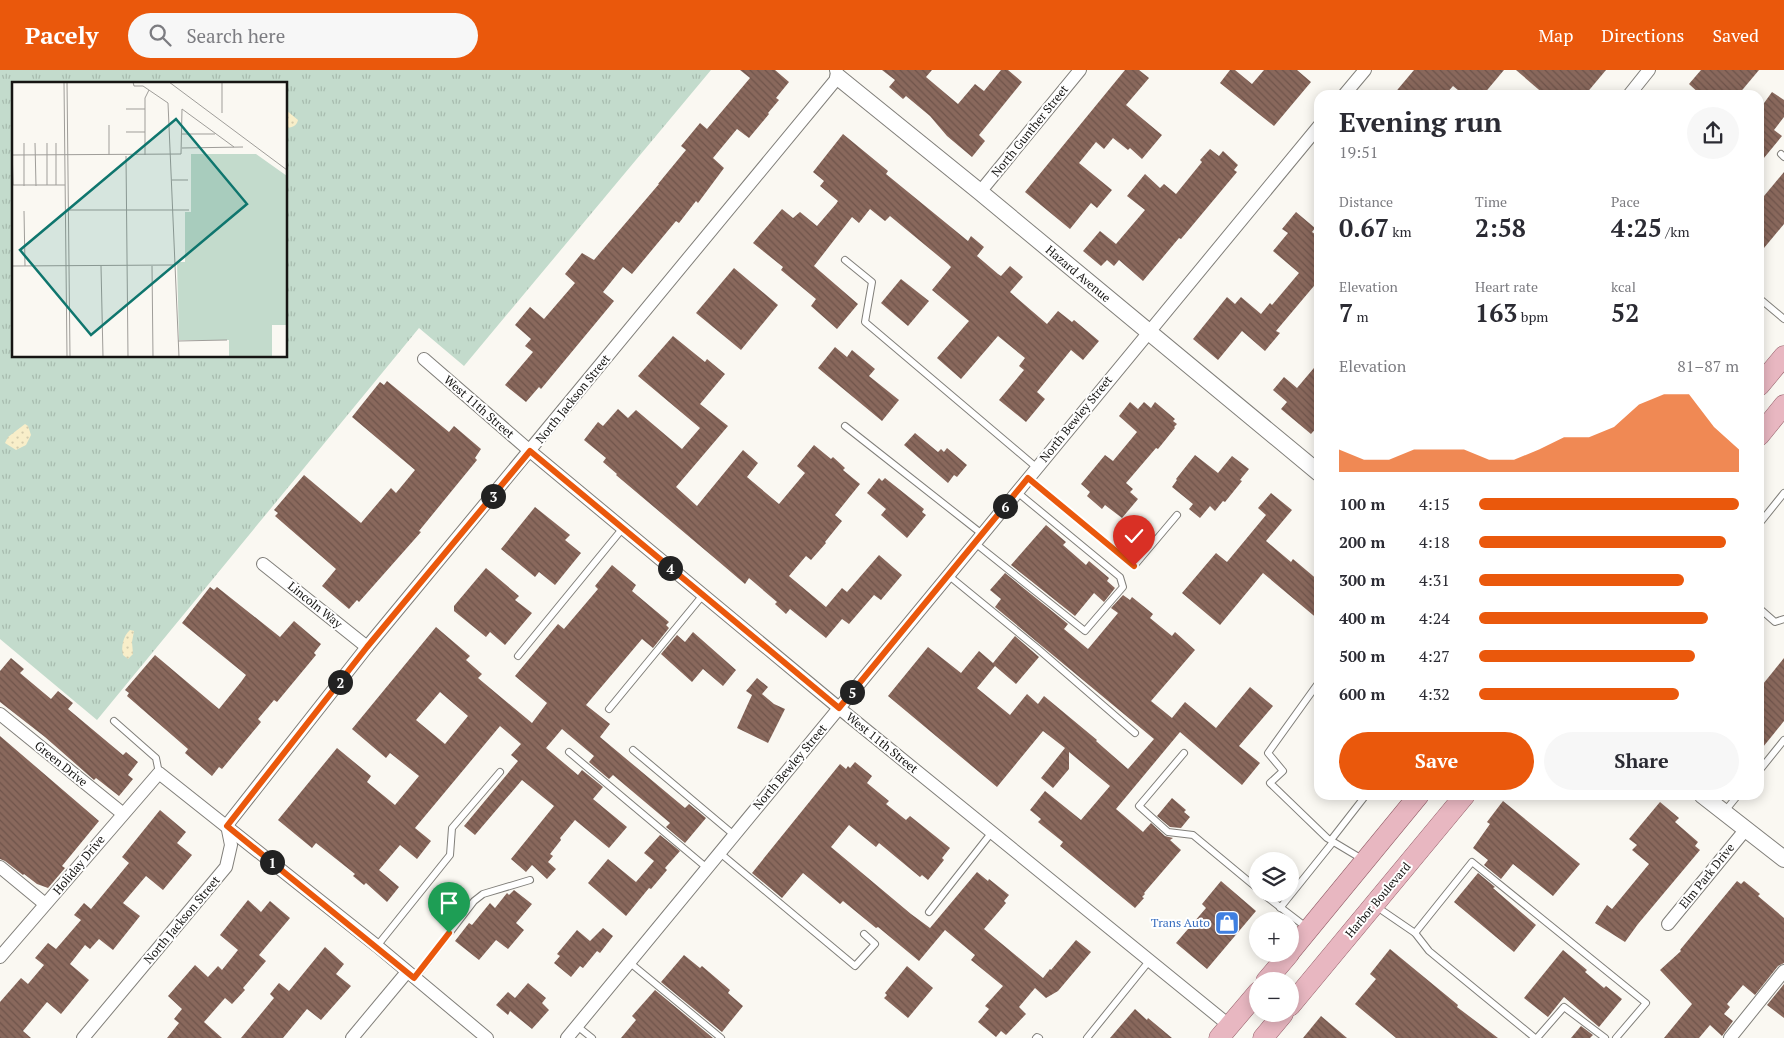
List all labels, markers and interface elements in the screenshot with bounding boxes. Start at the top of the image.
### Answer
search box [128,13,478,58]
text: Pacely [25,19,98,51]
icon: search [146,21,174,49]
text: Search here [186,23,285,48]
text: Map [1538,23,1573,47]
text: Directions [1601,23,1684,47]
text: Saved [1712,23,1759,47]
street label: North Gunther Street [988,81,1072,180]
inset map [12,82,288,358]
text: Evening run [1339,103,1502,140]
button: share [1687,107,1739,159]
text: 19:51 [1339,141,1378,163]
text: Distance [1339,192,1393,211]
text: Time [1475,192,1507,211]
text: Pace [1611,192,1640,211]
text: 0.67 [1339,211,1389,244]
text: 2:58 [1475,211,1526,244]
text: 4:25 [1611,211,1662,244]
text: km [1389,222,1412,241]
text: /km [1662,222,1689,241]
street label: Hazard Avenue [1043,242,1114,305]
text: Elevation [1339,277,1398,296]
text: Heart rate [1475,277,1538,296]
text: kcal [1611,277,1636,296]
text: 7 [1339,296,1353,329]
text: 163 [1475,296,1517,329]
text: 52 [1611,296,1639,329]
text: m [1353,307,1369,326]
text: bpm [1517,307,1548,326]
street label: North Jackson Street [532,351,613,446]
text: Elevation [1339,355,1406,377]
text: 81–87 m [1677,355,1739,377]
street label: West 11th Street [441,372,518,442]
street label: North Bewley Street [1036,372,1115,465]
pin: 3 [480,484,506,508]
text: 3 [490,487,497,506]
text: 100 m [1339,493,1385,515]
text: 4:15 [1419,493,1450,515]
pin: 6 [992,494,1018,518]
text: 6 [1002,497,1009,516]
pin [1113,515,1155,566]
icon: check [1120,522,1148,550]
text: 200 m [1339,531,1385,553]
text: 4:18 [1419,531,1450,553]
pin: 4 [658,556,682,580]
text: 4 [667,559,674,578]
text: 300 m [1339,569,1385,591]
text: 4:31 [1419,569,1450,591]
street label: Lincoln Way [285,578,346,632]
text: 400 m [1339,607,1385,629]
text: 4:24 [1419,607,1450,629]
text: 500 m [1339,645,1385,667]
text: 4:27 [1419,645,1450,667]
pin: 2 [328,670,352,694]
text: 2 [337,673,344,692]
pin: 5 [840,680,864,704]
text: 5 [849,683,856,702]
text: 600 m [1339,683,1385,705]
text: 4:32 [1419,683,1450,705]
street label: West 11th Street [843,709,922,777]
street label: North Bewley Street [749,720,830,812]
button: Save [1339,732,1534,790]
button: Share [1544,732,1739,790]
street label: Green Drive [32,738,91,789]
street label: Holiday Drive [49,832,108,897]
street label: Elm Park Drive [1676,840,1737,911]
pin: 1 [260,850,284,874]
map controls [1249,852,1299,1022]
button: layers [1249,852,1299,902]
text: 1 [269,853,276,872]
street label: Harbor Boulevard [1342,859,1414,940]
street label: North Jackson Street [140,872,223,967]
pin [428,882,470,933]
icon: arrive [435,889,463,917]
shop icon: Trans Auto [1214,910,1240,936]
button: + [1249,912,1299,962]
place label: Trans Auto [1151,915,1210,930]
button: − [1249,972,1299,1022]

